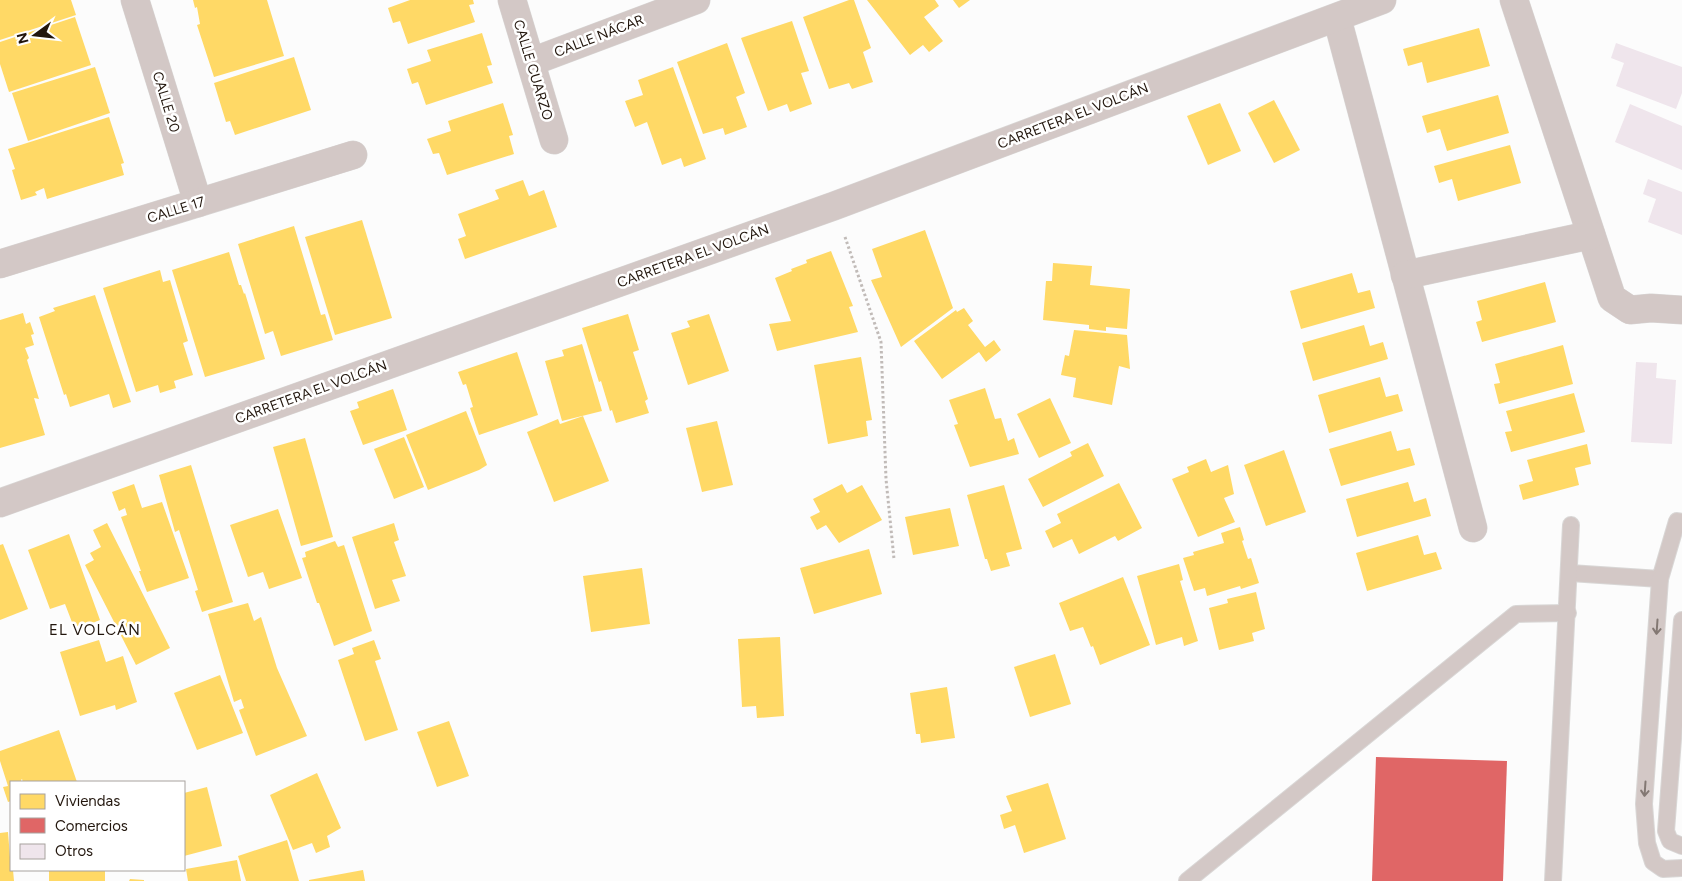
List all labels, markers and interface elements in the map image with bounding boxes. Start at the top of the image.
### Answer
north arrow [10,10,60,60]
street label: CALLE NÁCAR [552,11,646,61]
street label: CALLE CUARZO [510,18,556,122]
text: N [13,31,33,46]
street label: CALLE 20 [149,70,183,134]
street label: CARRETERA EL VOLCÁN [995,79,1151,153]
street label: CALLE 17 [145,193,207,227]
street label: CARRETERA EL VOLCÁN [615,221,771,291]
street label: CARRETERA EL VOLCÁN [233,357,389,427]
one-way arrow [1652,619,1661,635]
district label: EL VOLCÁN [49,621,141,639]
legend [10,781,185,871]
one-way arrow [1641,781,1650,797]
text: Viviendas [55,792,120,810]
text: Comercios [55,817,128,835]
text: Otros [55,842,93,860]

